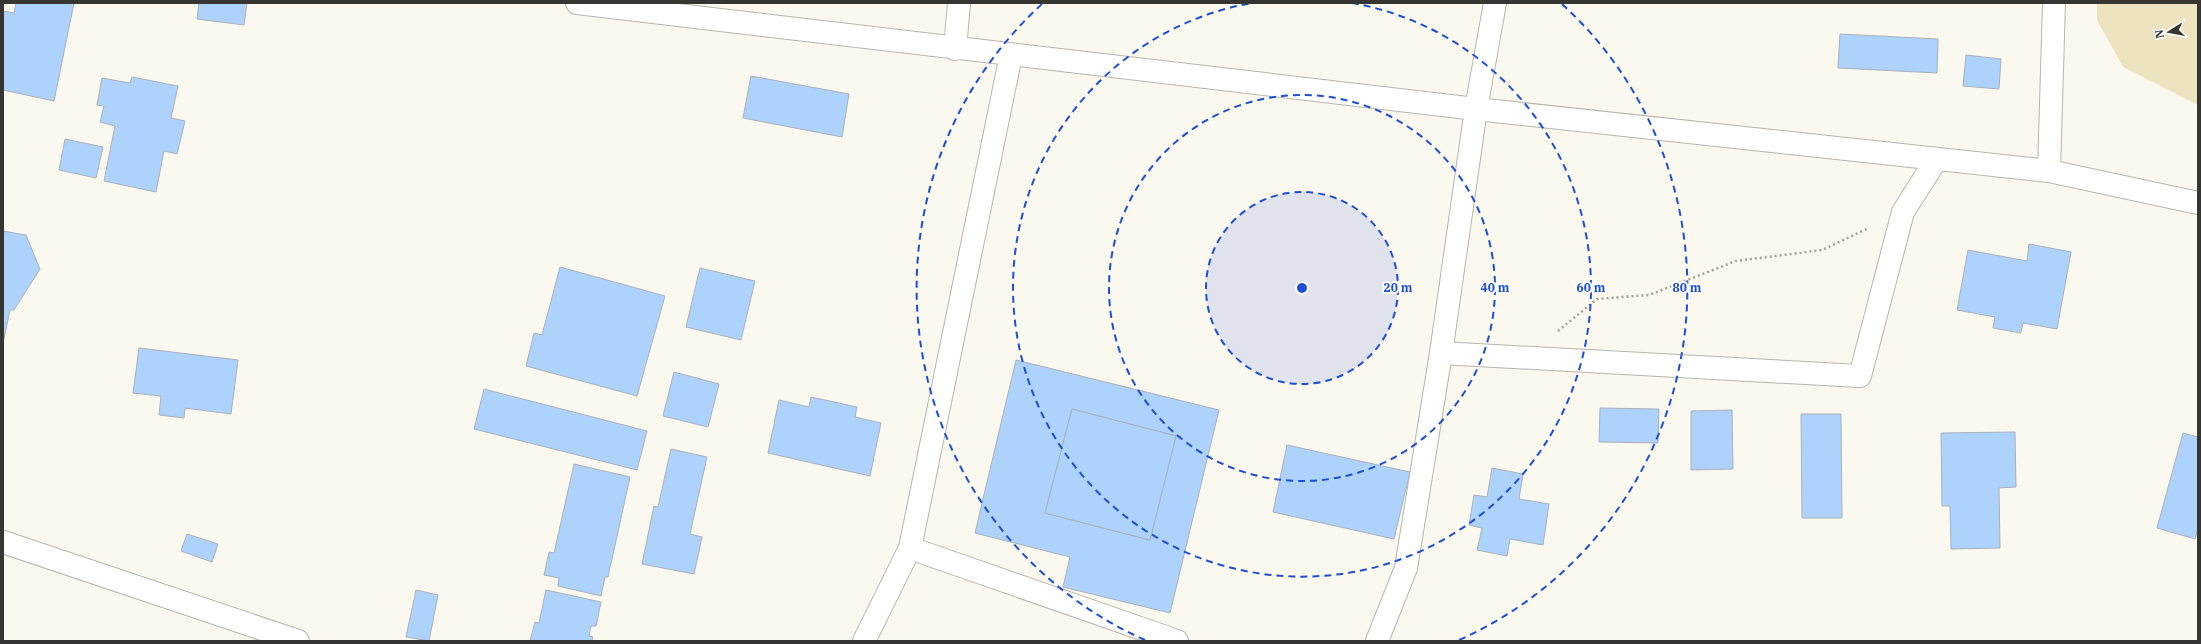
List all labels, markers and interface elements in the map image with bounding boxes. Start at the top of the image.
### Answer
north arrow [2149,12,2189,52]
text: N [2151,28,2167,40]
text: 20 m [1384,280,1413,295]
text: 40 m [1481,280,1510,295]
text: 60 m [1577,280,1606,295]
text: 80 m [1673,280,1702,295]
centre of rings [1295,281,1309,295]

